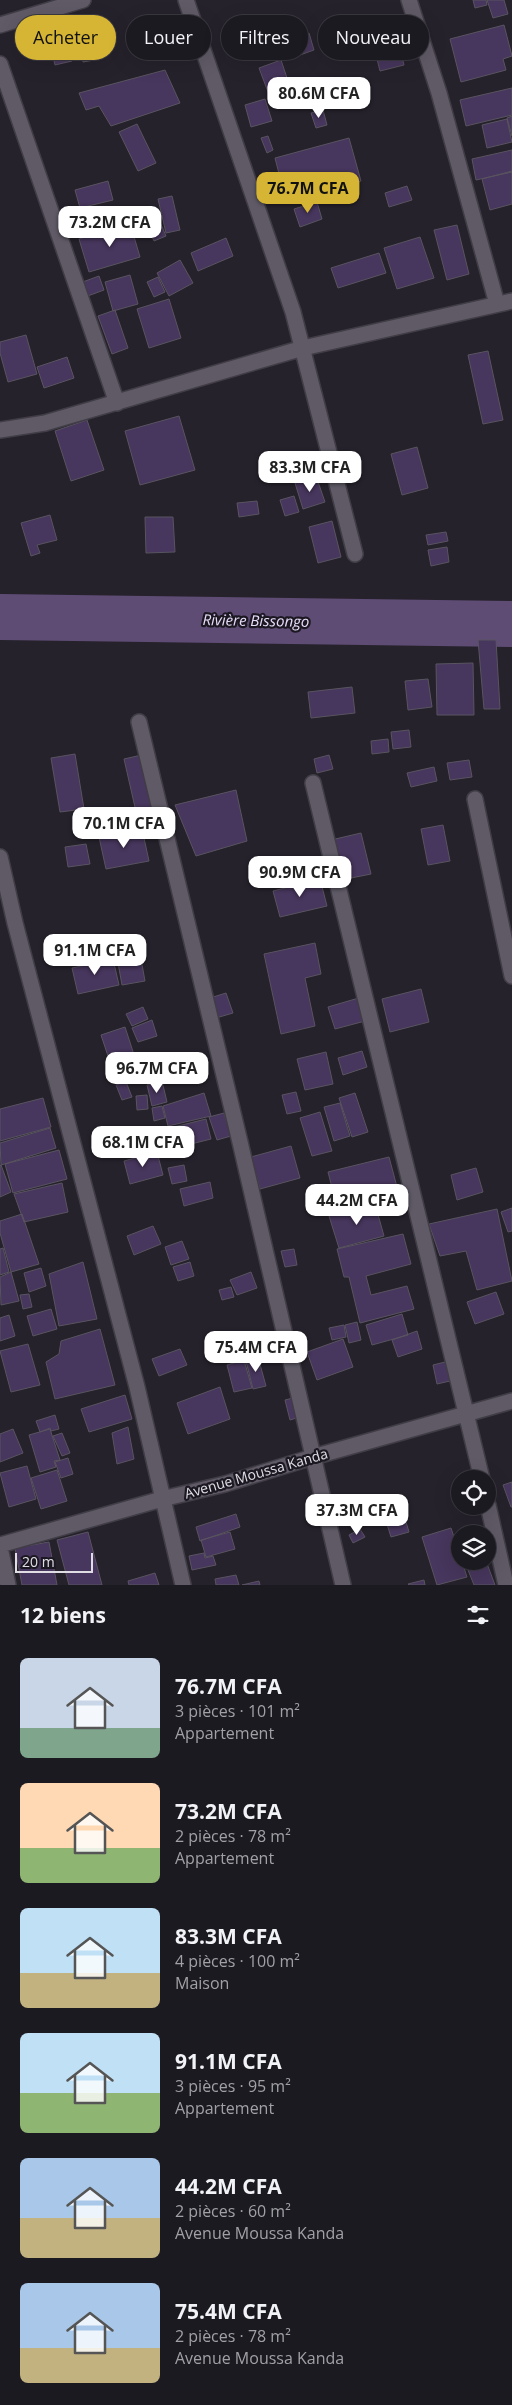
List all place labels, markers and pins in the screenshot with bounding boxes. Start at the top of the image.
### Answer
pin: 80.6M CFA [262,76,376,119]
pin: 76.7M CFA [251,172,365,214]
pin: 73.2M CFA [53,206,167,248]
pin: 83.3M CFA [253,450,367,493]
pin: 70.1M CFA [67,806,181,849]
pin: 90.9M CFA [243,856,357,898]
pin: 91.1M CFA [38,934,152,976]
pin: 96.7M CFA [100,1052,214,1094]
pin: 68.1M CFA [86,1126,200,1168]
pin: 44.2M CFA [300,1184,414,1226]
pin: 75.4M CFA [199,1330,313,1373]
pin: 37.3M CFA [300,1494,414,1536]

